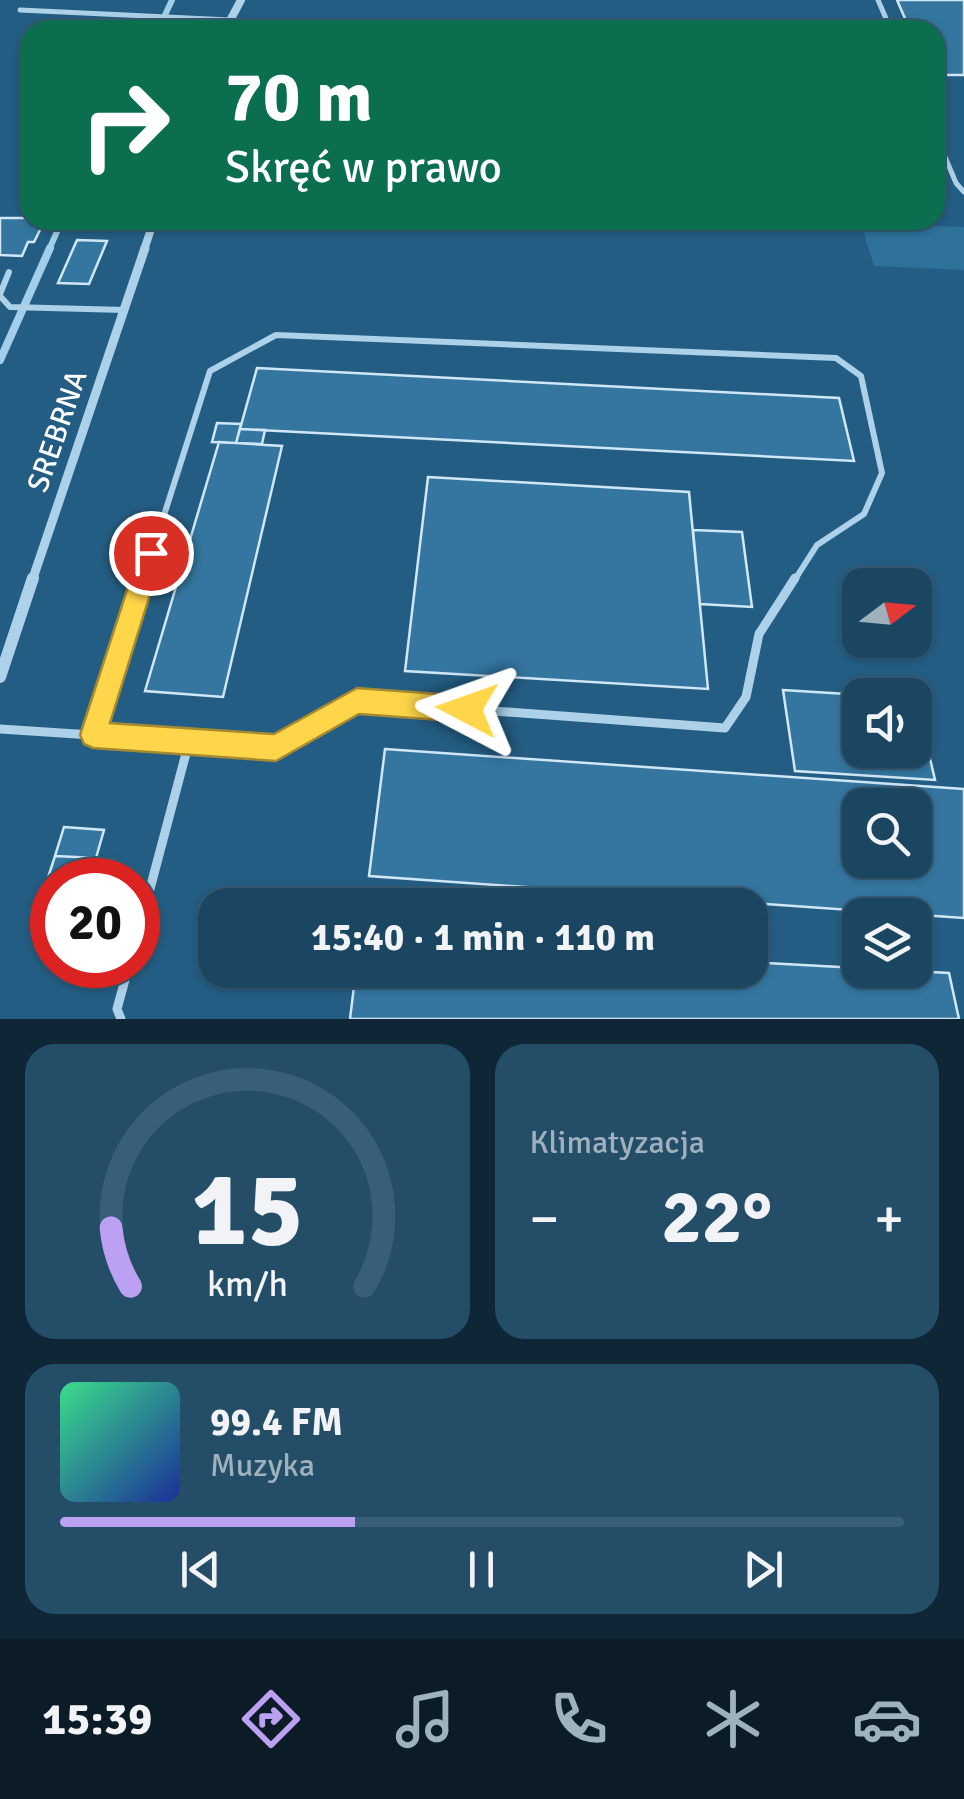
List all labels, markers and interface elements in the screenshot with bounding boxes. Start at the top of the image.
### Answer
text: 70 m [225,54,373,140]
icon: right [60,60,190,190]
text: Skręć w prawo [225,140,502,195]
street label: SREBRNA [19,365,96,497]
pin [109,511,194,596]
icon: arrive [124,526,179,581]
north arrow [842,568,932,658]
map controls [842,568,932,988]
position arrow [415,657,519,761]
button: sound [842,678,932,768]
button: search [842,788,932,878]
speed limit sign: 20 [30,858,160,988]
button: layers [842,898,932,988]
text: 15:40 · 1 min · 110 m [311,914,655,961]
text: Klimatyzacja [530,1123,705,1162]
text: 15 [191,1146,303,1274]
text: 22° [661,1171,772,1264]
text: − [530,1185,559,1253]
text: + [874,1185,904,1253]
text: km/h [207,1262,288,1306]
text: 99.4 FM [210,1399,343,1446]
text: Muzyka [210,1446,315,1485]
icon: previous [173,1542,228,1597]
icon: pause [454,1542,509,1597]
icon: next [736,1542,791,1597]
icon: directions [236,1684,306,1754]
icon: music [390,1684,460,1754]
icon: phone [544,1684,614,1754]
icon: climate [698,1684,768,1754]
icon: car [852,1684,922,1754]
text: 15:39 [42,1692,152,1747]

